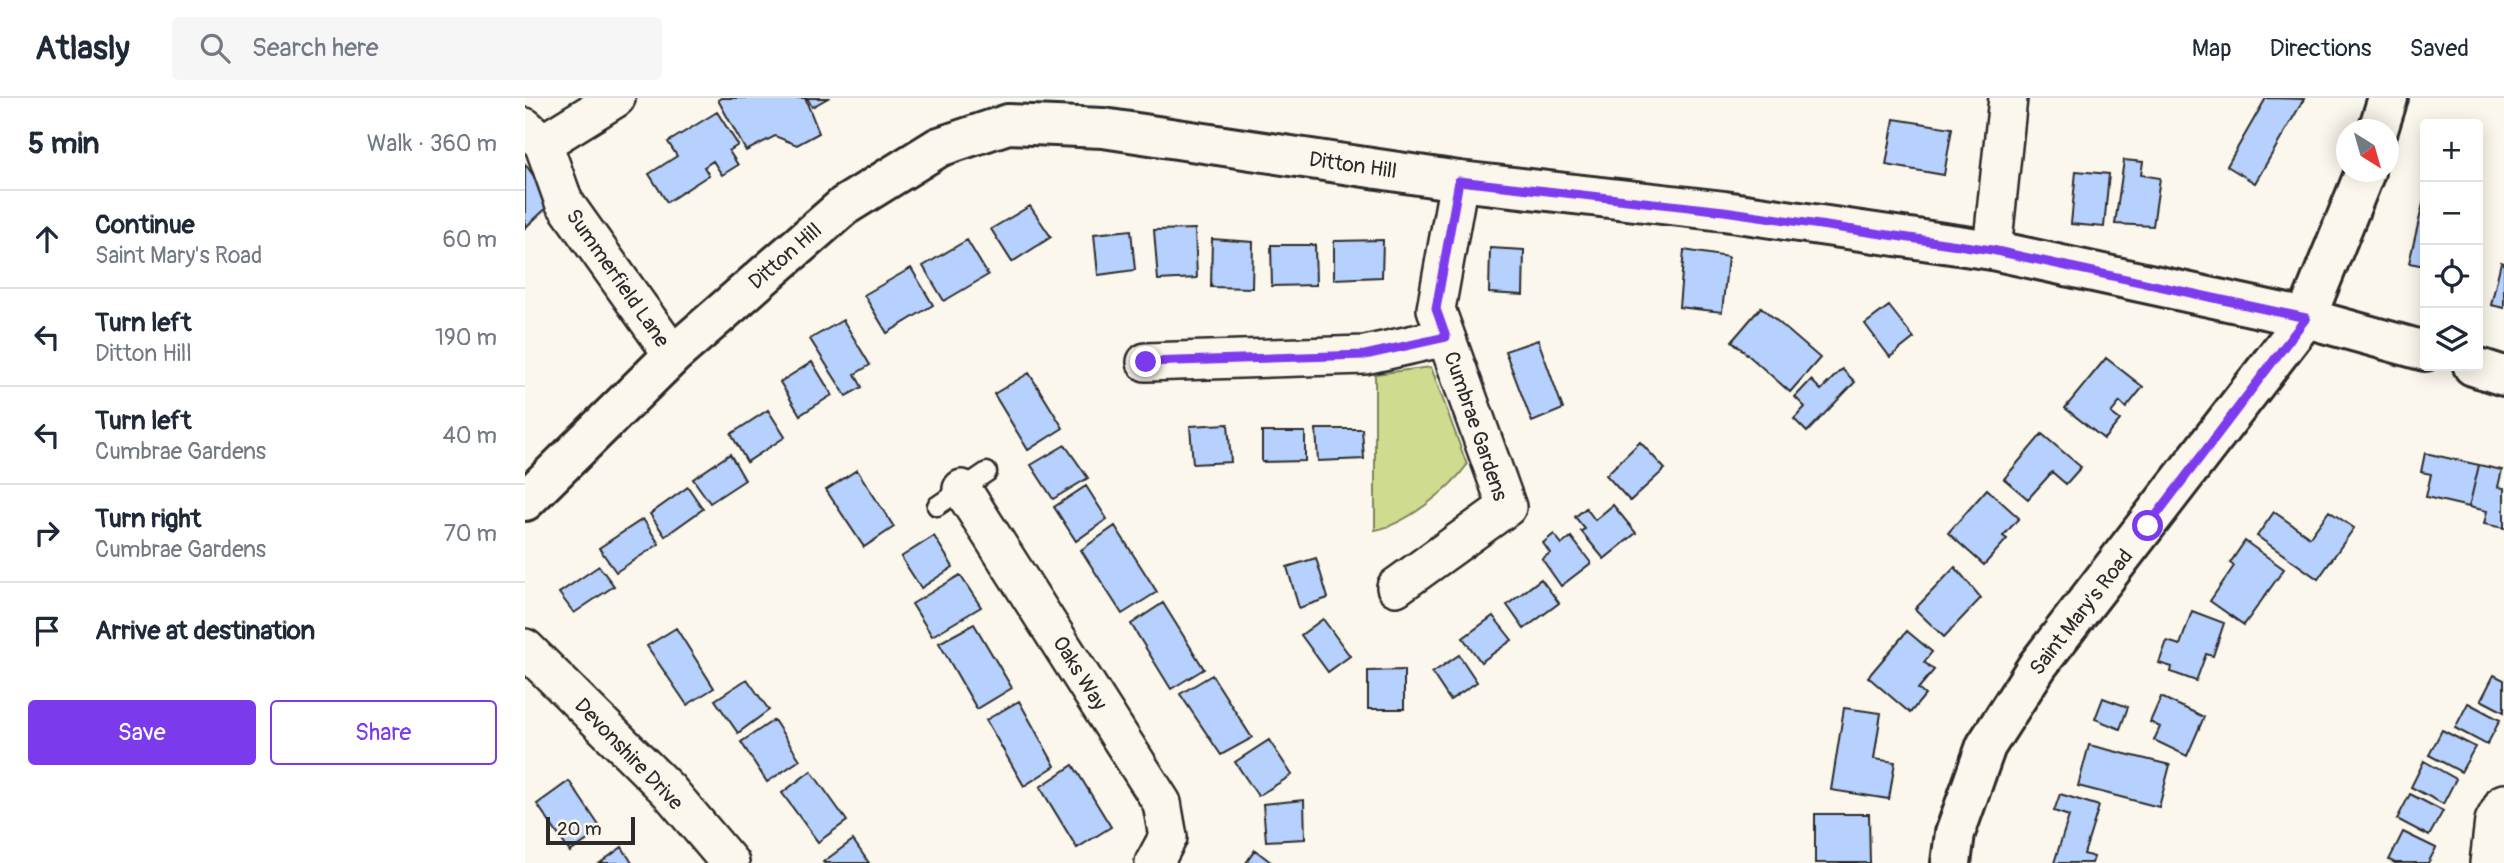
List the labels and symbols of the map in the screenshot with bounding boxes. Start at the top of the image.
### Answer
north arrow [2336,119,2399,182]
street label: Ditton Hill [1307,146,1399,185]
street label: Summerfield Lane [560,204,676,353]
street label: Ditton Hill [743,217,828,296]
route end [1130,346,1161,377]
street label: Cumbrae Gardens [1437,348,1514,505]
route start [2132,510,2163,541]
street label: Saint Mary's Road [2024,544,2139,681]
street label: Oaks Way [1046,631,1113,715]
street label: Devonshire Drive [568,693,689,817]
scale bar [546,814,635,846]

